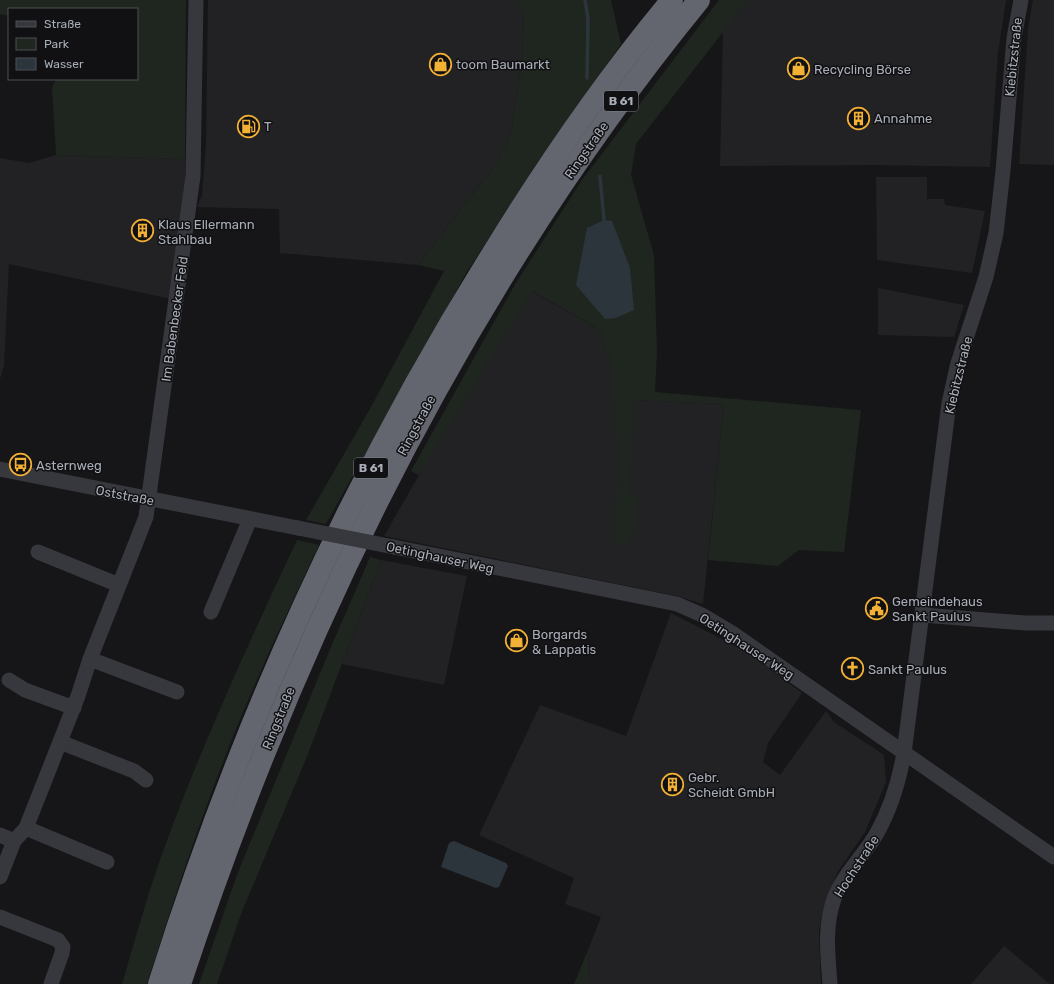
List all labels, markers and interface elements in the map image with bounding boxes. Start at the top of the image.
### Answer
legend [8,8,138,80]
text: Straße [44,17,81,31]
street label: Kiebitzstraße [1002,17,1025,97]
text: Park [44,37,70,51]
shop icon: toom Baumarkt [427,51,453,77]
shop icon: Recycling Börse [785,56,811,82]
text: Wasser [44,57,84,71]
place label: toom Baumarkt [456,57,550,72]
place label: Recycling Börse [814,62,911,78]
road number: B 61 [604,91,638,111]
building icon: Annahme [845,105,871,131]
place label: Annahme [874,111,932,126]
fuel station icon: T [235,113,261,139]
place label: T [264,119,272,134]
street label: Ringstraße [561,119,612,182]
place label: Klaus Ellermann Stahlbau [158,217,255,247]
building icon: Klaus Ellermann Stahlbau [130,218,156,244]
street label: Im Babenbecker Feld [158,255,191,383]
street label: Kiebitzstraße [942,335,975,415]
street label: Ringstraße [394,393,439,458]
bus stop icon: Asternweg [7,452,33,478]
place label: Asternweg [36,458,102,474]
road number: B 61 [354,458,388,478]
street label: Oststraße [94,482,155,508]
street label: Oetinghauser Weg [385,539,495,577]
place label: Gemeindehaus Sankt Paulus [892,594,983,624]
public building icon: Gemeindehaus Sankt Paulus [863,595,889,621]
street label: Oetinghauser Weg [696,610,797,683]
place label: Borgards & Lappatis [532,627,597,657]
shop icon: Borgards & Lappatis [503,628,529,654]
church icon: Sankt Paulus [839,656,865,682]
place label: Sankt Paulus [868,662,947,677]
street label: Ringstraße [259,685,299,752]
place label: Gebr. Scheidt GmbH [688,770,775,800]
building icon: Gebr. Scheidt GmbH [659,771,685,797]
street label: Hochstraße [831,833,882,900]

